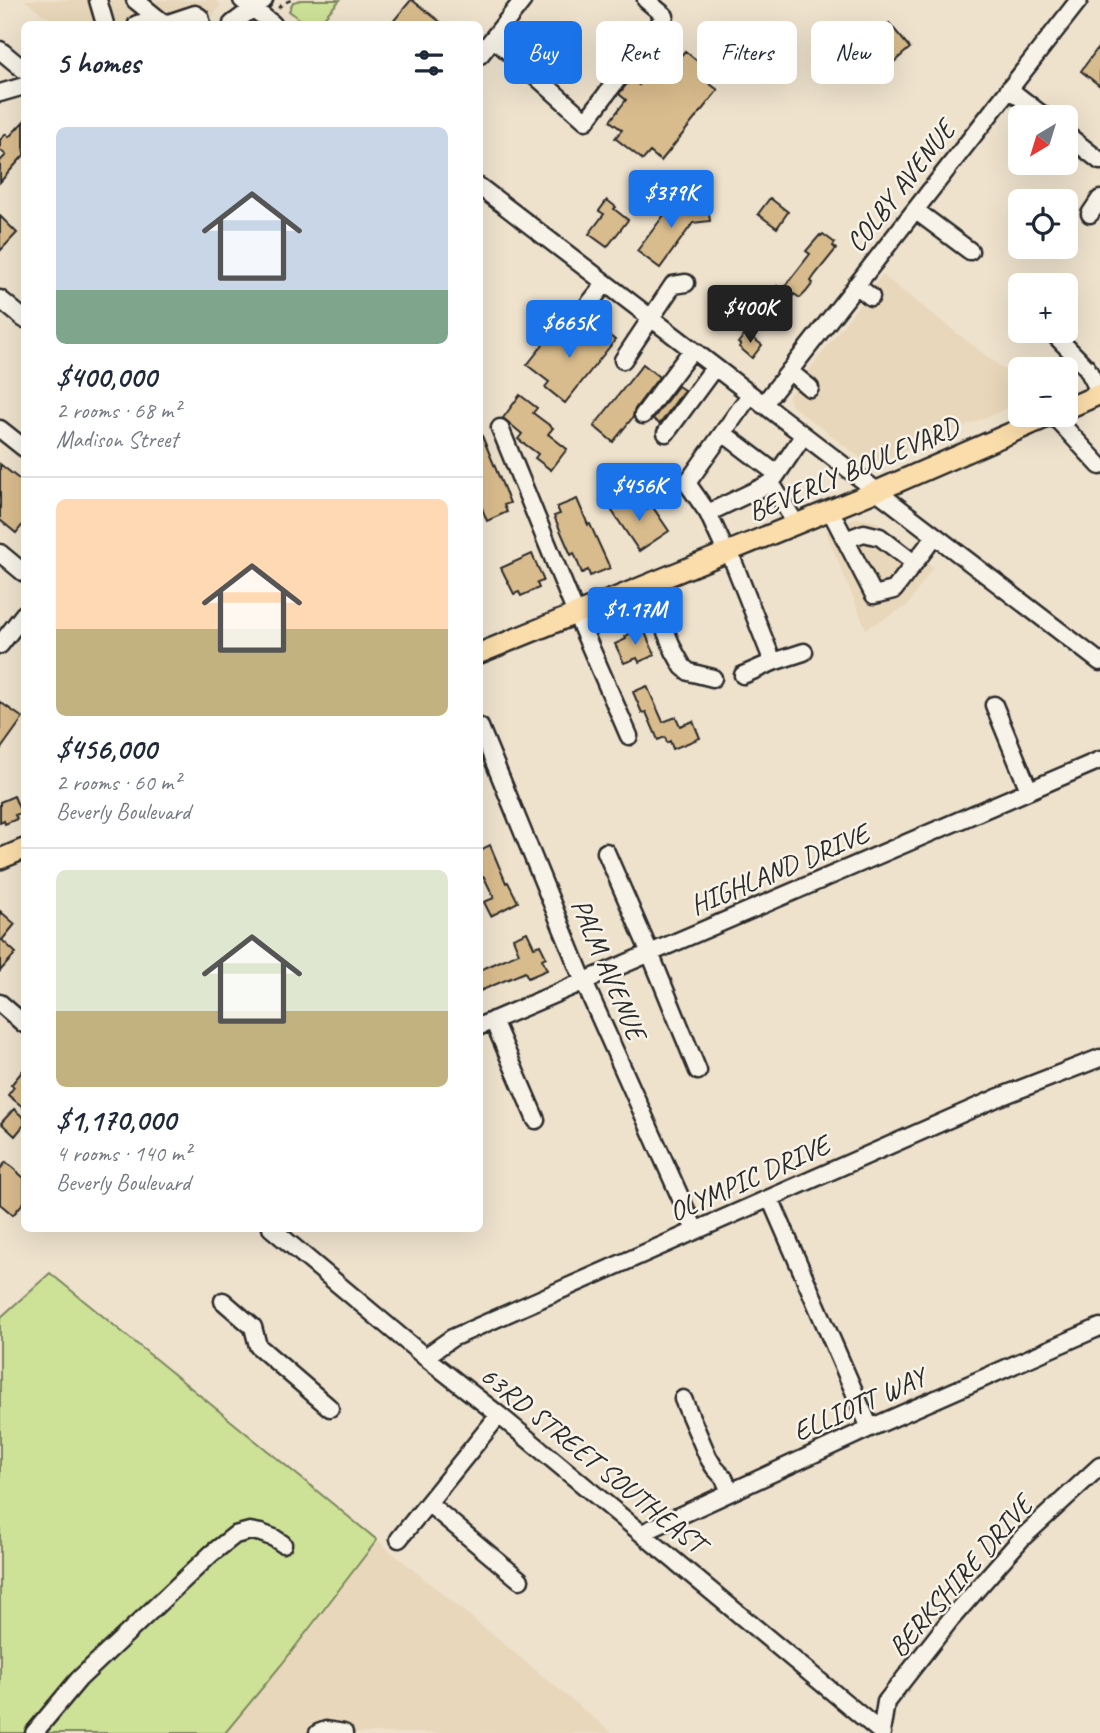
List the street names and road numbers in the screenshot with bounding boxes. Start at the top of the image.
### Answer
street label: COLBY AVENUE [838,110,964,259]
street label: BEVERLY BOULEVARD [743,408,966,529]
street label: HIGHLAND DRIVE [684,814,877,922]
street label: PALM AVENUE [564,893,656,1048]
street label: OLYMPIC DRIVE [663,1126,838,1229]
street label: 63RD STREET SOUTHEAST [474,1358,718,1565]
street label: ELLIOTT WAY [787,1358,934,1449]
street label: BERKSHIRE DRIVE [880,1485,1042,1664]

